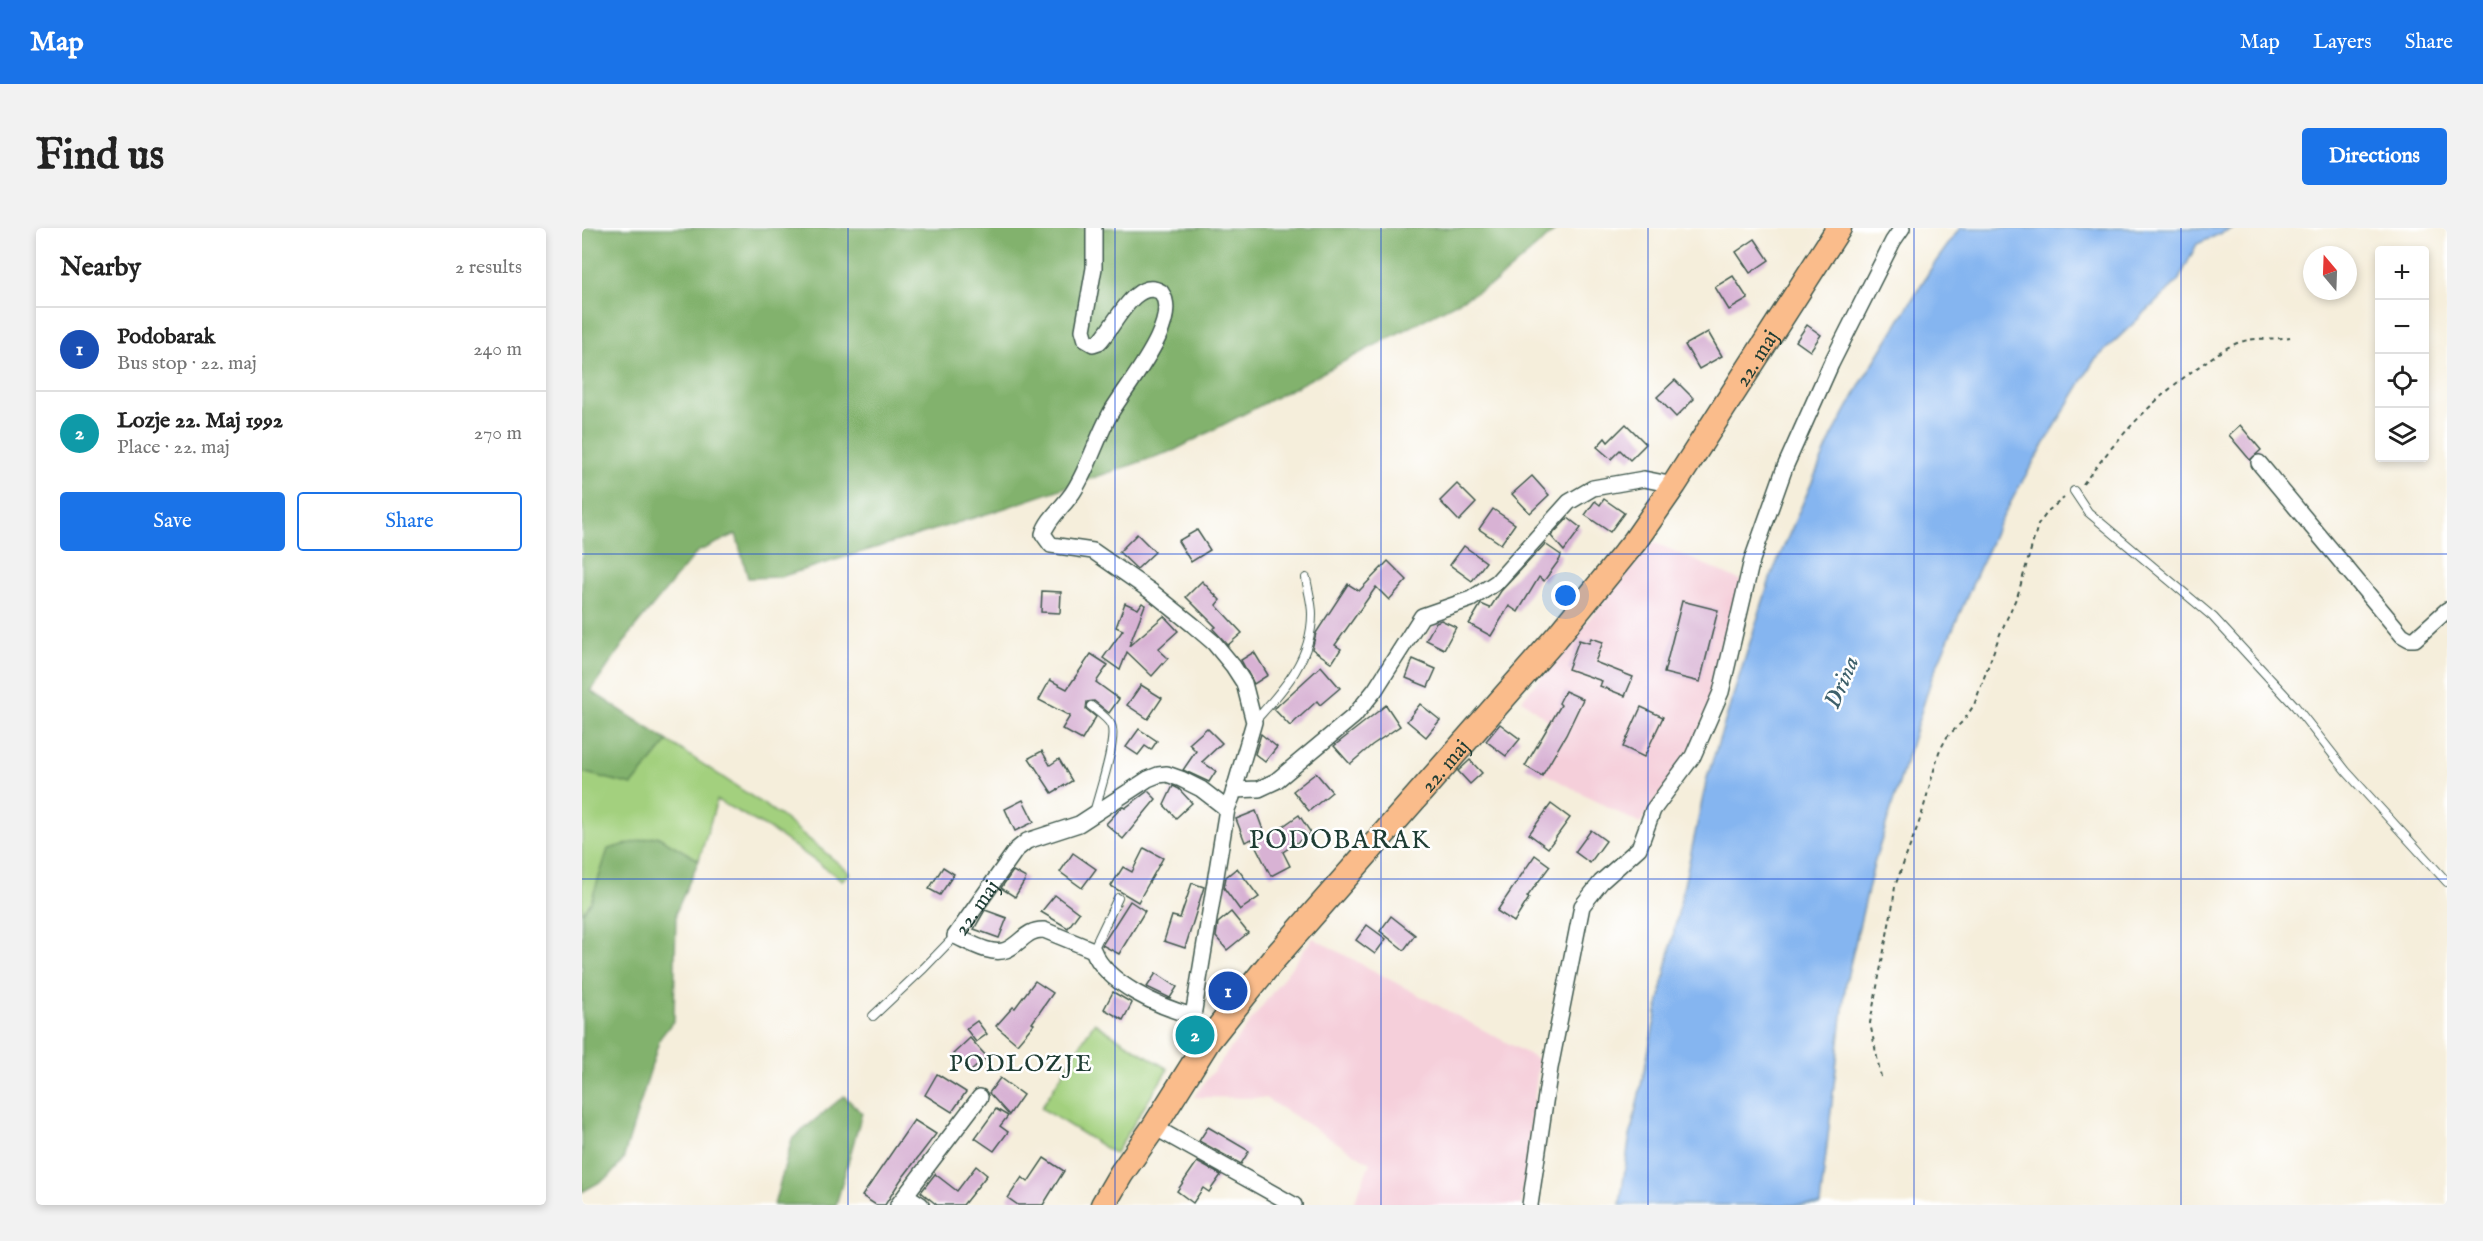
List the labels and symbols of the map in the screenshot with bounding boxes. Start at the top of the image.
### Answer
north arrow [2303,246,2357,300]
street label: 22. maj [1729,325,1786,392]
your location [1551,581,1580,610]
water label: Drina [1818,652,1867,713]
street label: 22. maj [1415,734,1477,799]
district label: PODOBARAK [1249,824,1431,857]
street label: 22. maj [948,875,1007,942]
pin: 1 [1208,968,1248,1014]
pin: 2 [1176,1012,1214,1058]
district label: PODLOZJE [949,1049,1093,1080]

